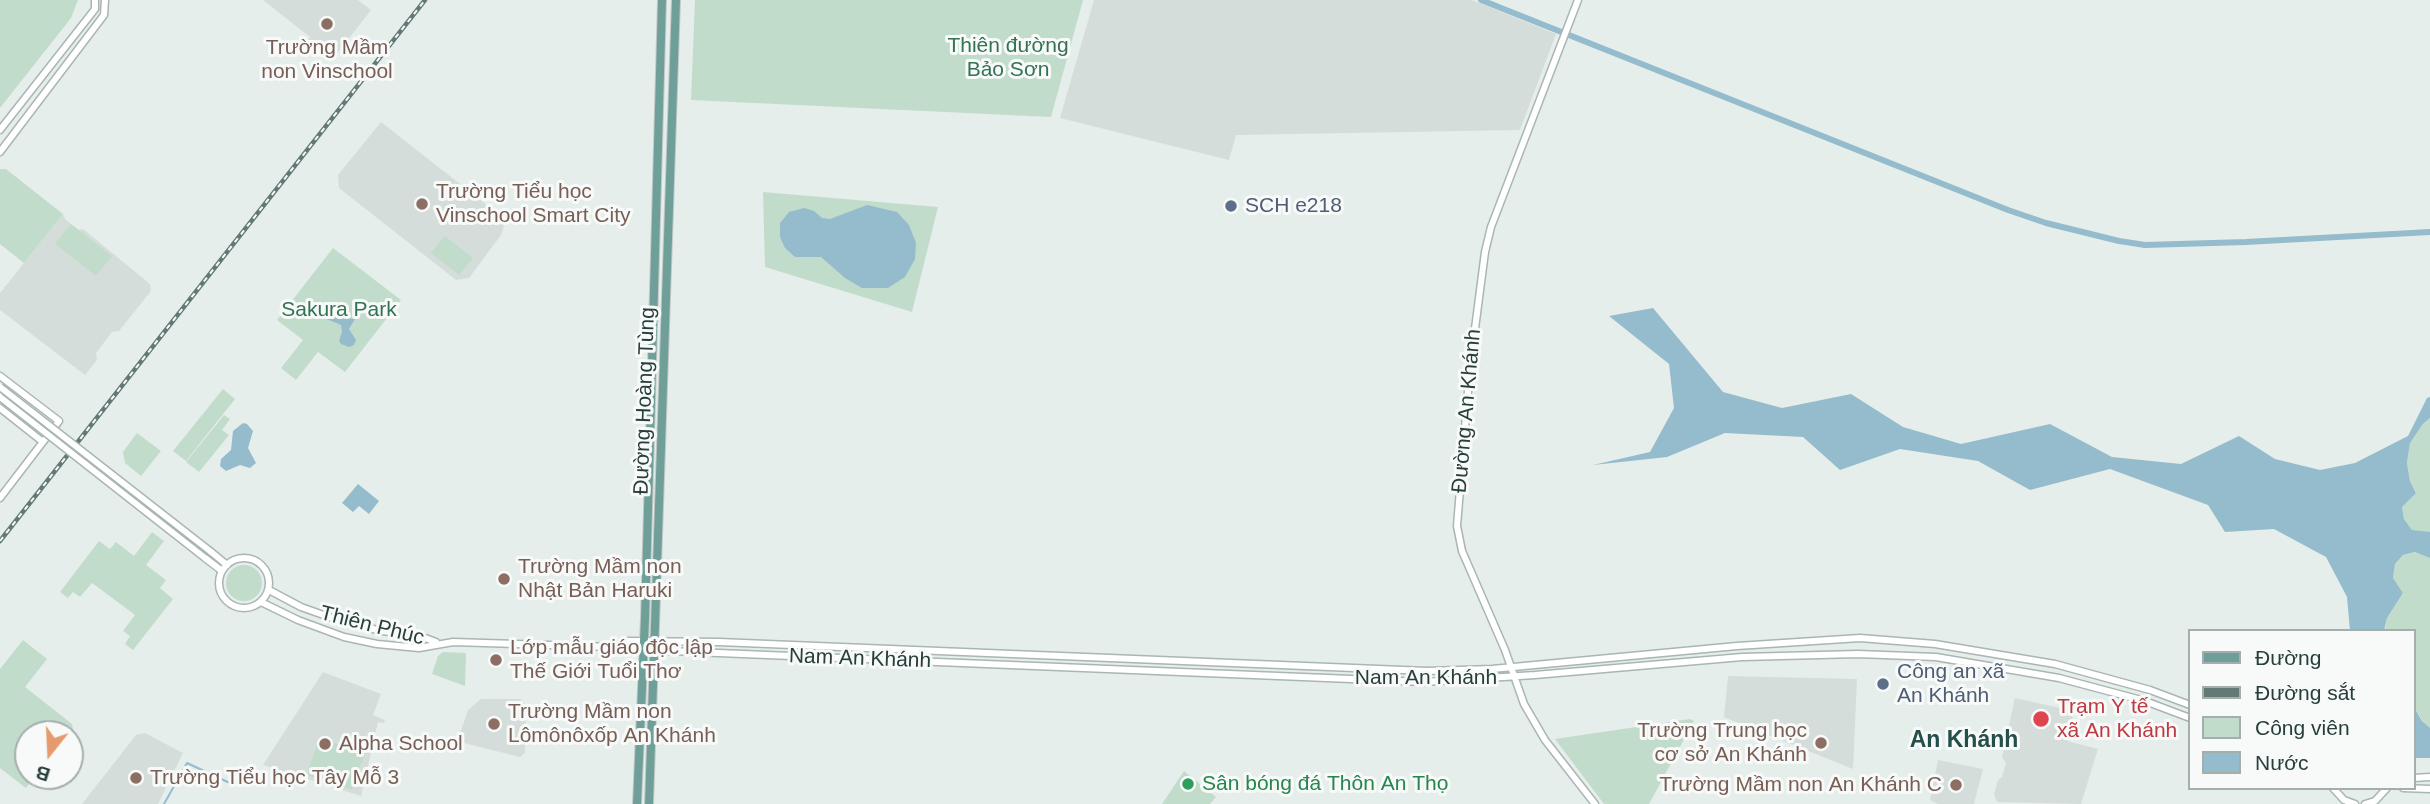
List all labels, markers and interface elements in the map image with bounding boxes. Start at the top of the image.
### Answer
marker: Trường Mầm non Vinschool [319,16,335,32]
park label: Thiên đường Bảo Sơn [947,33,1069,83]
place label: Trường Mầm non Vinschool [261,35,393,85]
place label: Trường Tiểu học Vinschool Smart City [436,179,631,229]
place label: SCH e218 [1245,193,1342,219]
marker: Trường Tiểu học Vinschool Smart City [414,196,430,212]
marker: SCH e218 [1223,198,1239,214]
park label: Sakura Park [281,297,397,323]
street label: Đường Hoàng Tùng [629,307,661,495]
street label: Đường An Khánh [1447,328,1487,494]
place label: Trường Mầm non Nhật Bản Haruki [518,554,682,604]
marker: Trường Mầm non Nhật Bản Haruki [496,571,512,587]
street label: Thiên Phúc [317,601,427,651]
legend [2188,629,2416,790]
place label: Lớp mẫu giáo độc lập Thế Giới Tuổi Thơ [510,635,713,685]
street label: Nam An Khánh [788,644,932,674]
text: Đường [2255,646,2321,669]
marker: Lớp mẫu giáo độc lập Thế Giới Tuổi Thơ [488,652,504,668]
place label: Công an xã An Khánh [1897,659,2004,709]
street label: Nam An Khánh [1355,665,1497,691]
marker: Công an xã An Khánh [1875,676,1891,692]
text: Đường sắt [2255,681,2355,704]
place label: Trạm Y tế xã An Khánh [2057,694,2177,744]
place label: Trường Mầm non Lômônôxốp An Khánh [508,699,716,749]
marker: Trạm Y tế xã An Khánh [2031,709,2051,729]
marker: Trường Mầm non Lômônôxốp An Khánh [486,716,502,732]
text: Công viên [2255,716,2350,739]
place label: Trường Trung học cơ sở An Khánh [1637,718,1807,768]
north arrow [14,720,84,790]
district label: An Khánh [1910,727,2018,755]
place label: Alpha School [339,731,463,757]
marker: Trường Trung học cơ sở An Khánh [1813,735,1829,751]
marker: Alpha School [317,736,333,752]
text: Nước [2255,751,2309,774]
text: B [33,761,53,786]
place label: Trường Tiểu học Tây Mỗ 3 [150,765,399,791]
marker: Trường Tiểu học Tây Mỗ 3 [128,770,144,786]
place label: Sân bóng đá Thôn An Thọ [1202,771,1448,797]
place label: Trường Mầm non An Khánh C [1659,772,1942,798]
marker: Sân bóng đá Thôn An Thọ [1180,776,1196,792]
marker: Trường Mầm non An Khánh C [1948,777,1964,793]

